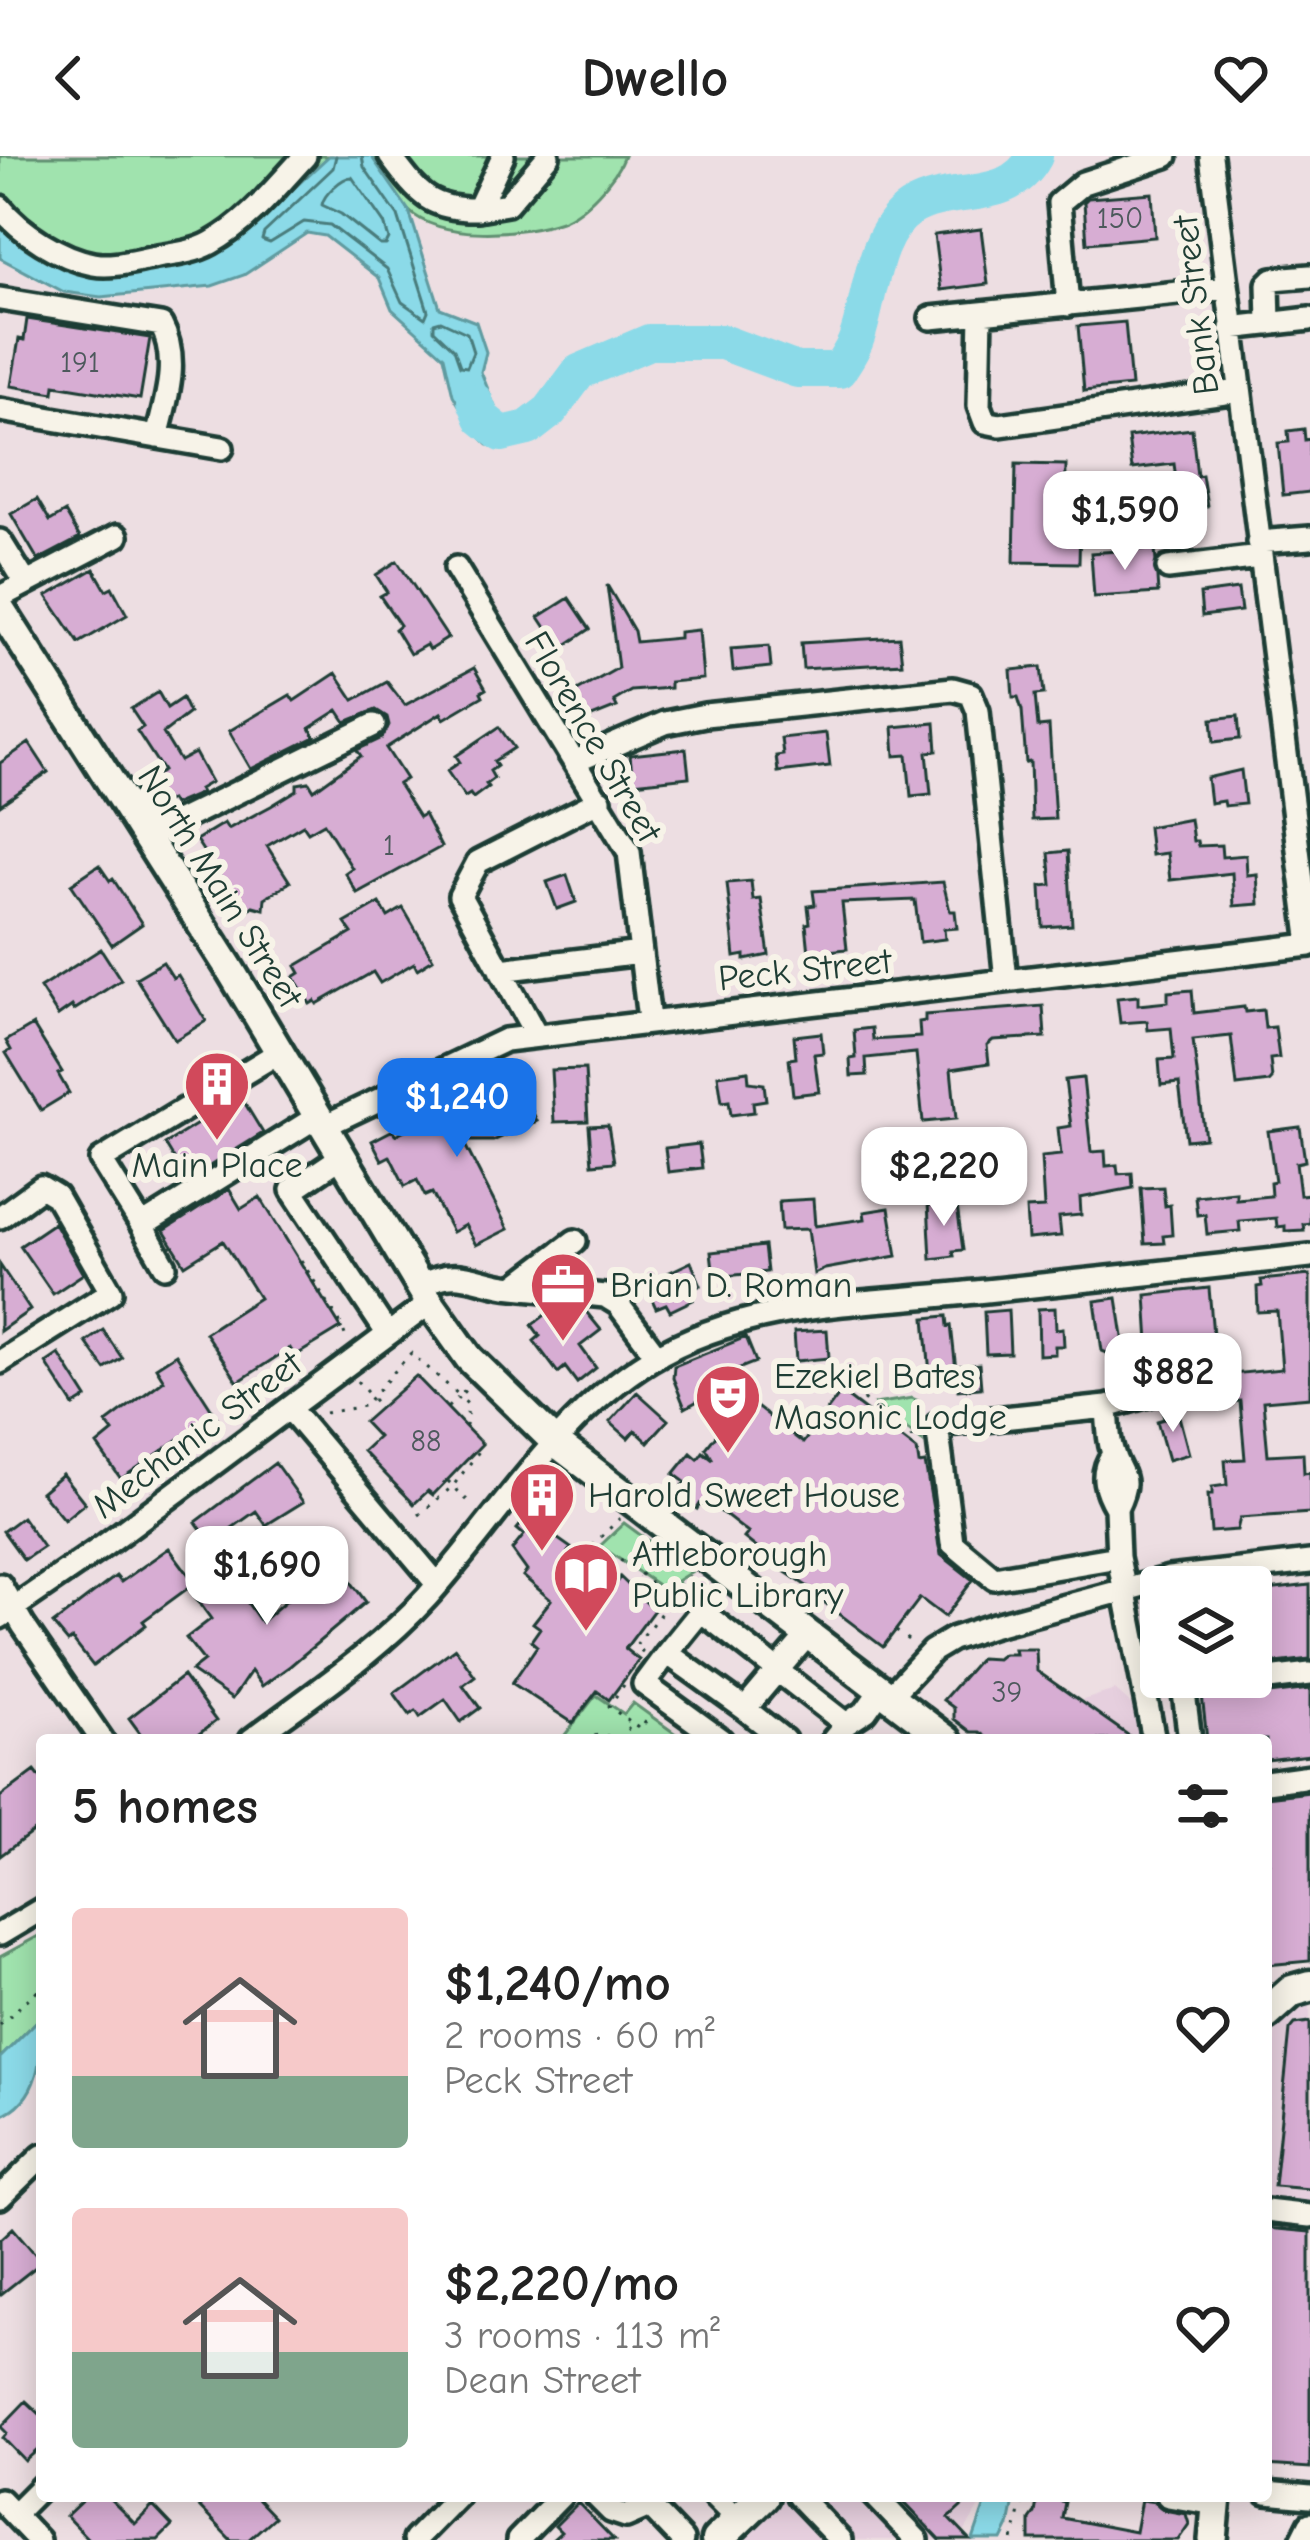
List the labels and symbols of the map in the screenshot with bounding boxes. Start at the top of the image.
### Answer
house number: 150 [1097,201,1143,236]
street label: Bank Street [1164,211,1227,397]
house number: 191 [60,345,100,380]
pin: $1,590 [1027,471,1223,573]
street label: Florence Street [516,624,671,851]
street label: North Main Street [129,758,312,1017]
house number: 1 [383,828,395,863]
street label: Peck Street [717,940,895,999]
building icon: Main Place [182,1049,252,1143]
pin: $1,240 [359,1058,555,1160]
pin: $2,220 [846,1127,1042,1229]
place label: Main Place [132,1145,302,1186]
office icon: Brian D. Roman [528,1250,598,1344]
place label: Brian D. Roman [610,1265,852,1306]
pin: $882 [1102,1333,1244,1435]
street label: Mechanic Street [84,1342,311,1527]
place label: Ezekiel Bates Masonic Lodge [774,1356,1007,1438]
theatre icon: Ezekiel Bates Masonic Lodge [693,1362,763,1456]
house number: 88 [411,1424,441,1459]
building icon: Harold Sweet House [507,1460,577,1554]
place label: Harold Sweet House [588,1475,900,1516]
pin: $1,690 [169,1526,365,1628]
place label: Attleborough Public Library [632,1534,844,1616]
library icon: Attleborough Public Library [551,1540,621,1634]
house number: 39 [991,1675,1023,1710]

